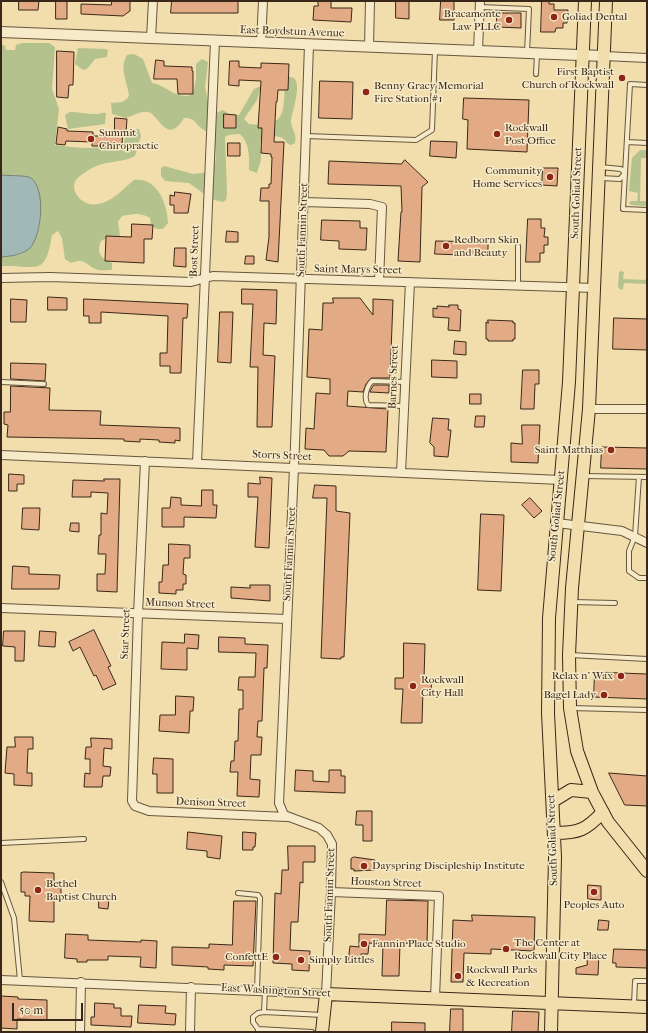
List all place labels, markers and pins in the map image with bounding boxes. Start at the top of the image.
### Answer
place label: Bracamonte Law PLLC [444,7,501,33]
place label: Goliad Dental [562,10,627,24]
marker: Goliad Dental [549,12,559,22]
marker: Bracamonte Law PLLC [504,15,514,25]
place label: First Baptist Church of Rockwall [522,65,614,91]
marker: First Baptist Church of Rockwall [617,73,627,83]
place label: Benny Gracy Memorial Fire Station #1 [374,79,484,105]
marker: Benny Gracy Memorial Fire Station #1 [361,87,371,97]
place label: Rockwall Post Office [505,121,556,147]
place label: Summit Chiropractic [99,126,158,152]
marker: Rockwall Post Office [492,129,502,139]
marker: Summit Chiropractic [86,134,96,144]
place label: Community Home Services [472,164,542,190]
marker: Community Home Services [545,172,555,182]
place label: Redborn Skin and Beauty [454,233,519,259]
marker: Redborn Skin and Beauty [441,241,451,251]
place label: Saint Matthias [535,443,603,457]
marker: Saint Matthias [606,445,616,455]
place label: Relax n' Wax [552,669,613,683]
marker: Relax n' Wax [616,671,626,681]
place label: Rockwall City Hall [421,673,464,699]
marker: Rockwall City Hall [408,681,418,691]
place label: Bagel Lady [544,688,596,702]
marker: Bagel Lady [599,690,609,700]
place label: Dayspring Discipleship Institute [372,859,525,873]
marker: Dayspring Discipleship Institute [359,861,369,871]
place label: Bethel Baptist Church [46,877,117,903]
marker: Bethel Baptist Church [33,885,43,895]
marker: Peoples Auto [589,887,599,897]
place label: Peoples Auto [564,898,624,912]
place label: The Center at Rockwall City Place [514,936,607,962]
place label: Fannin Place Studio [372,937,466,951]
marker: Fannin Place Studio [359,939,369,949]
marker: The Center at Rockwall City Place [501,944,511,954]
place label: ConfettE [225,950,268,964]
marker: ConfettE [271,952,281,962]
place label: Simply Littles [309,953,374,967]
marker: Simply Littles [296,955,306,965]
place label: Rockwall Parks & Recreation [466,963,537,989]
marker: Rockwall Parks & Recreation [453,971,463,981]

